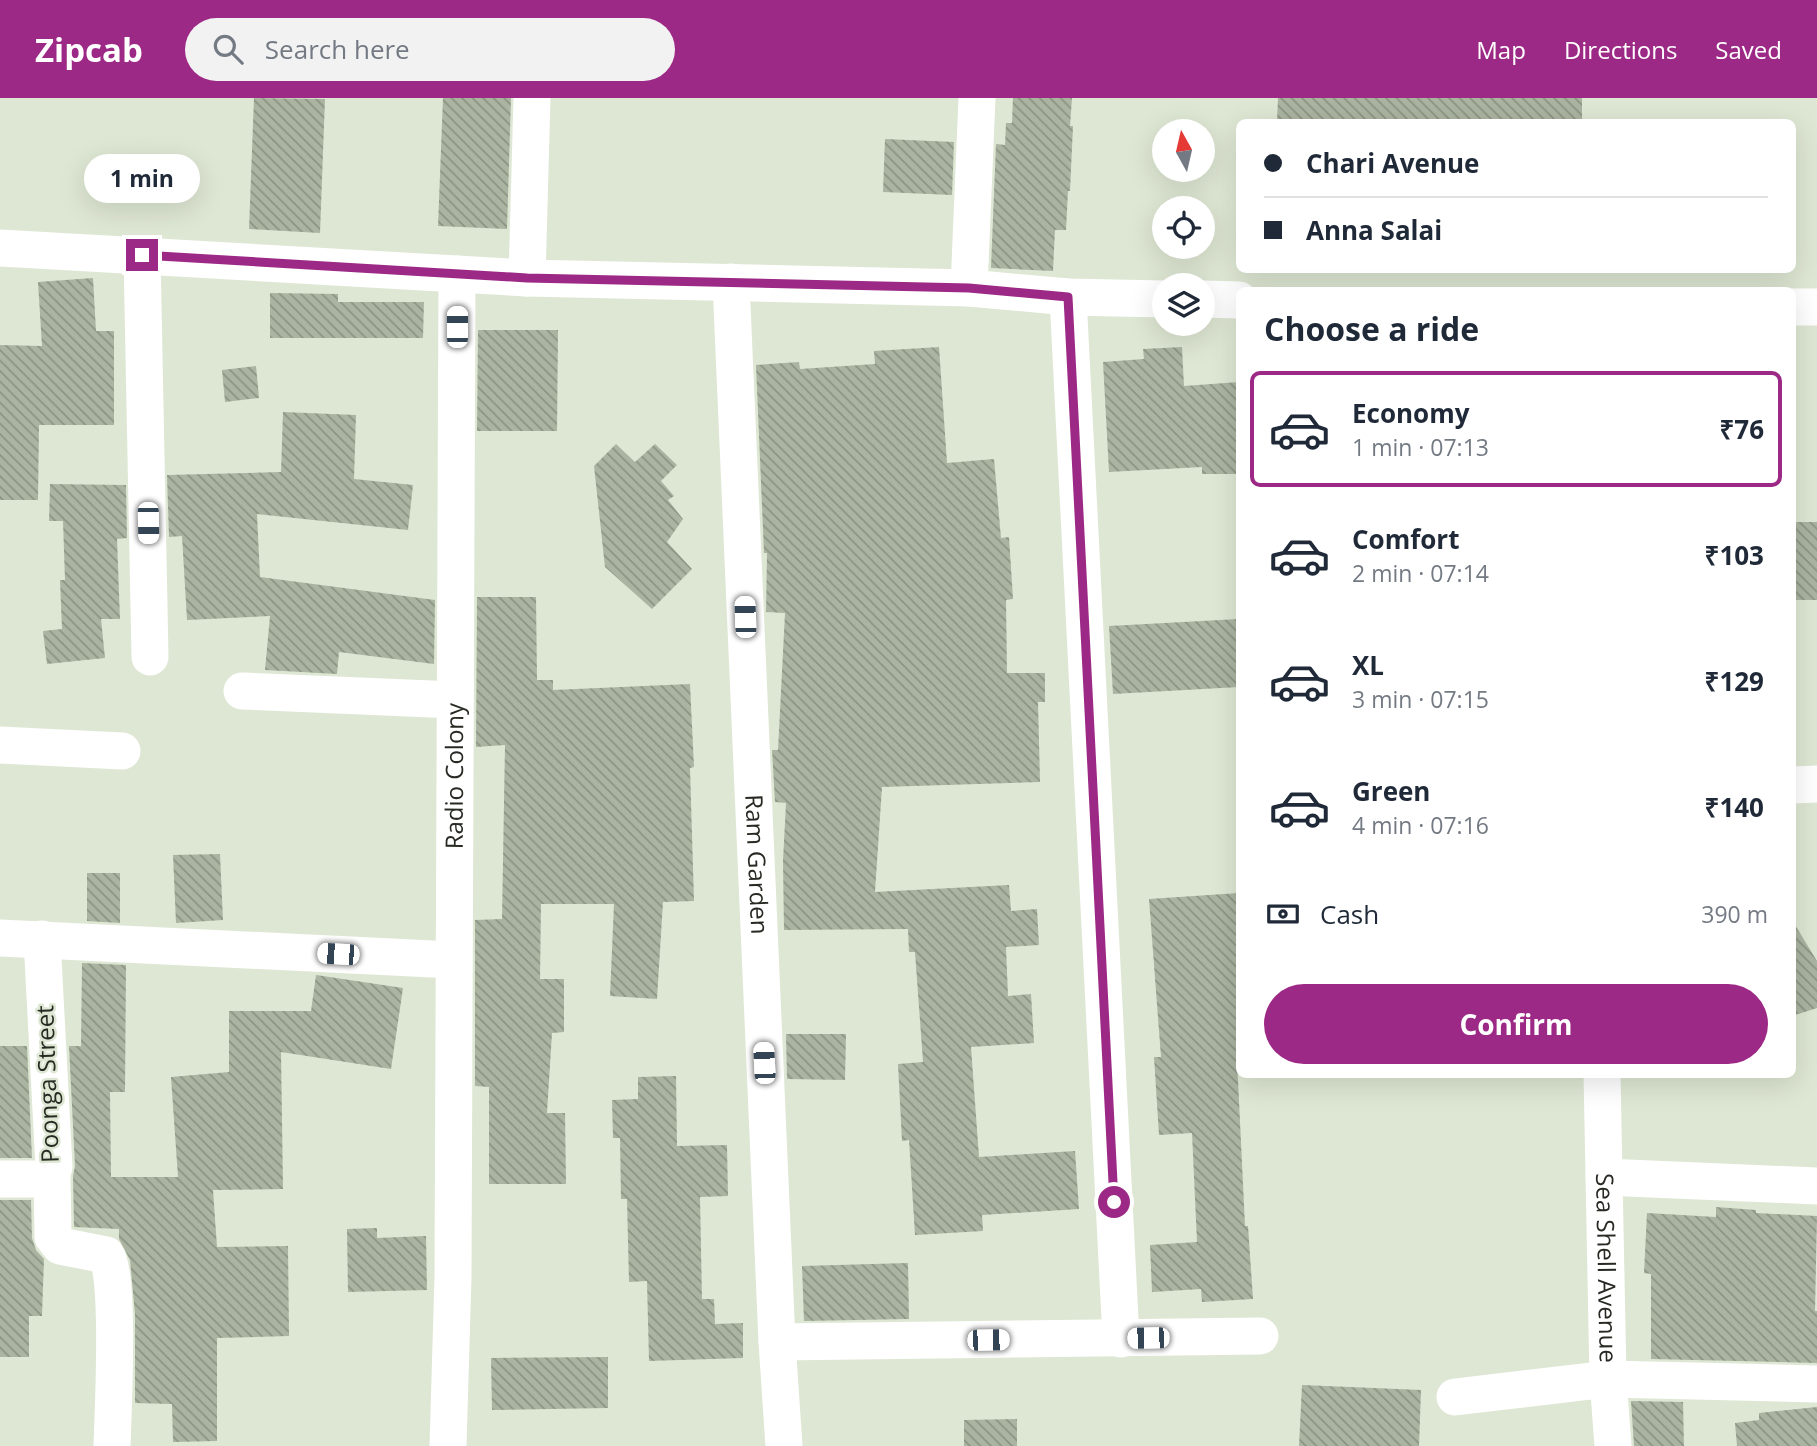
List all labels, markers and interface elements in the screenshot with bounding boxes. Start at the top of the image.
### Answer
search box [185,18,675,81]
text: Zipcab [35,27,143,72]
icon: search [209,30,247,68]
text: Search here [265,31,410,67]
text: Map [1476,33,1526,66]
text: Directions [1564,33,1677,66]
text: Saved [1715,33,1782,66]
north arrow [1152,119,1214,182]
map controls [1152,119,1215,336]
text: Chari Avenue [1306,145,1479,181]
callout: 1 min [84,153,200,202]
text: 1 min [110,162,174,194]
button: locate [1152,196,1215,259]
text: Anna Salai [1306,212,1442,248]
route end [126,239,158,271]
button: layers [1152,273,1215,336]
car [447,306,468,348]
text: Choose a ride [1264,307,1479,350]
text: Economy [1352,395,1470,431]
icon: car [1268,398,1331,461]
text: ₹76 [1719,411,1764,447]
text: 1 min · 07:13 [1352,431,1489,463]
car [138,502,159,544]
text: Comfort [1352,521,1459,557]
icon: car [1268,524,1331,587]
text: ₹103 [1705,537,1764,573]
text: 2 min · 07:14 [1352,557,1489,589]
car [734,596,757,638]
text: XL [1352,647,1384,683]
icon: car [1268,650,1331,713]
text: ₹129 [1705,663,1764,699]
text: 3 min · 07:15 [1352,683,1489,715]
street label: Radio Colony [437,702,470,849]
text: Green [1352,773,1430,809]
icon: car [1268,776,1331,839]
text: ₹140 [1705,789,1764,825]
street label: Ram Garden [738,794,777,935]
text: 4 min · 07:16 [1352,809,1489,841]
icon: cash [1264,895,1302,933]
text: Cash [1320,896,1379,932]
text: 390 m [1701,898,1768,930]
car [317,942,360,966]
button: Confirm [1264,984,1768,1064]
street label: Poonga Street [27,1005,66,1163]
car [753,1041,776,1085]
street label: Sea Shell Avenue [1589,1173,1626,1363]
route start [1098,1186,1130,1218]
car [1127,1327,1170,1349]
car [967,1329,1010,1351]

